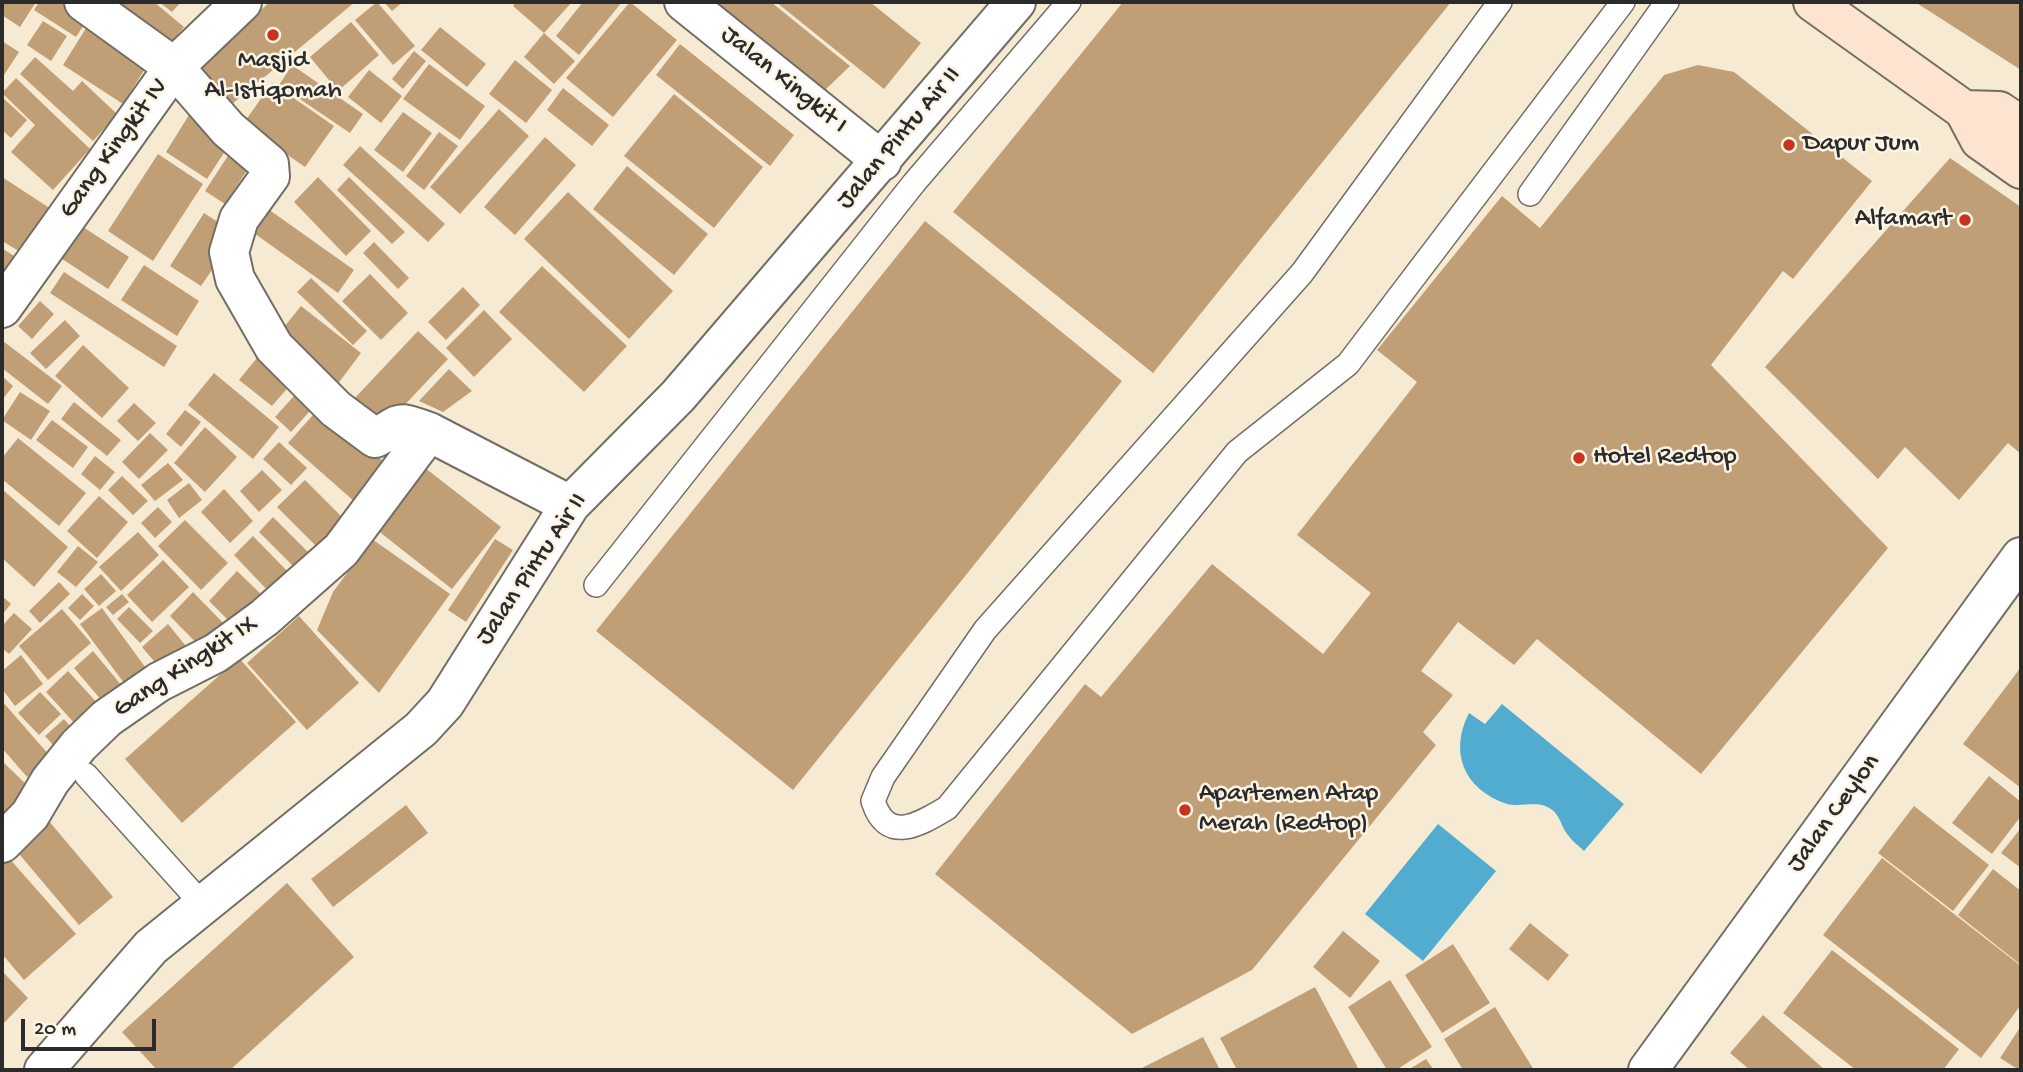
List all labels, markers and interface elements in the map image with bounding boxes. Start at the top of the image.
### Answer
street label: Jalan Kingkit I [713,20,853,142]
marker: Masjid Al-Istiqomah [265,27,281,43]
place label: Masjid Al-Istiqomah [204,46,342,108]
street label: Jalan Pintu Air II [831,61,969,217]
street label: Gang Kingkit IV [54,73,176,225]
place label: Dapur Jum [1803,129,1919,161]
marker: Dapur Jum [1781,137,1797,153]
place label: Alfamart [1855,204,1951,236]
marker: Alfamart [1957,212,1973,228]
place label: Hotel Redtop [1593,442,1736,474]
marker: Hotel Redtop [1571,450,1587,466]
street label: Jalan Pintu Air II [471,488,595,652]
street label: Gang Kingkit IX [108,610,264,726]
street label: Jalan Ceylon [1782,749,1888,879]
place label: Apartemen Atap Merah (Redtop) [1199,779,1378,840]
marker: Apartemen Atap Merah (Redtop) [1177,802,1193,818]
scale bar [24,1006,159,1050]
text: 20 m [34,1018,76,1043]

